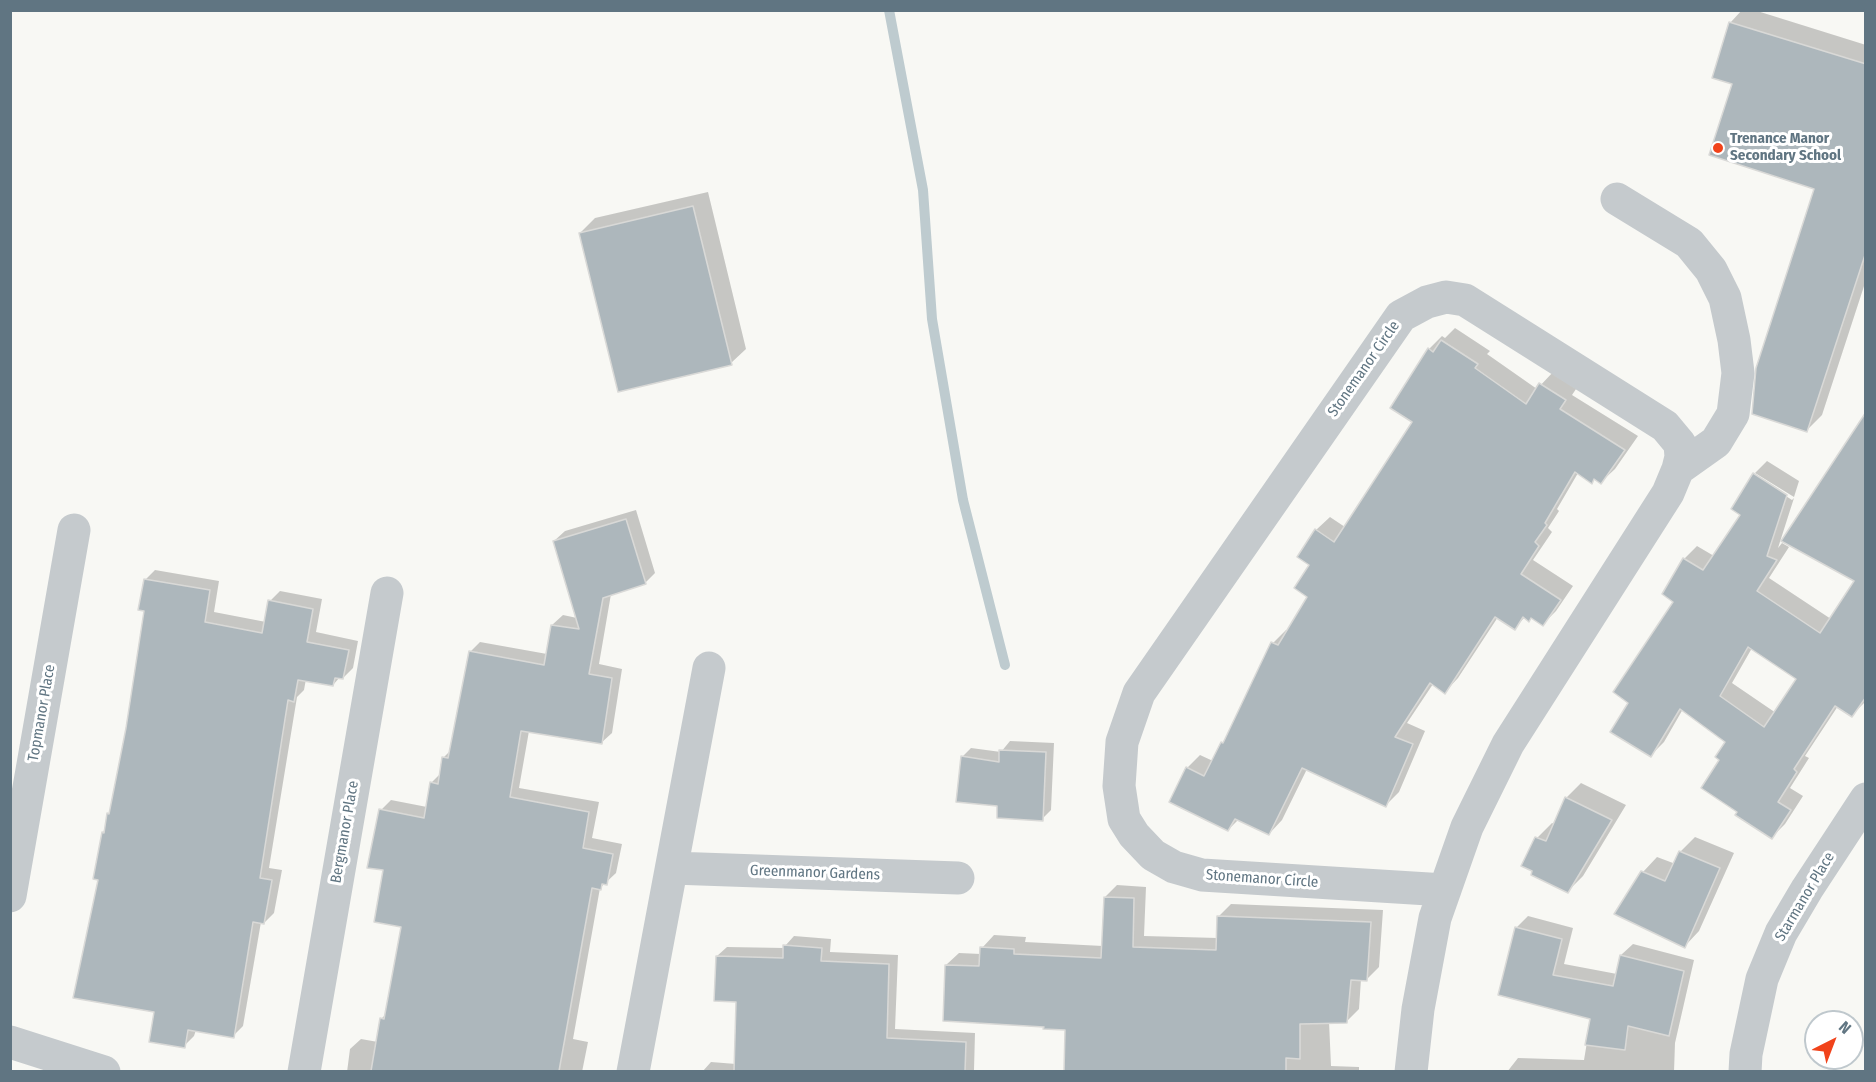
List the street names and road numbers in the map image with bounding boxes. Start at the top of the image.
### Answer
street label: Stonemanor Circle [1324,318,1404,420]
street label: Topmanor Place [25,663,59,763]
street label: Bergmanor Place [327,779,363,885]
street label: Starmanor Place [1771,849,1839,945]
street label: Greenmanor Gardens [750,862,880,884]
street label: Stonemanor Circle [1205,866,1319,892]

